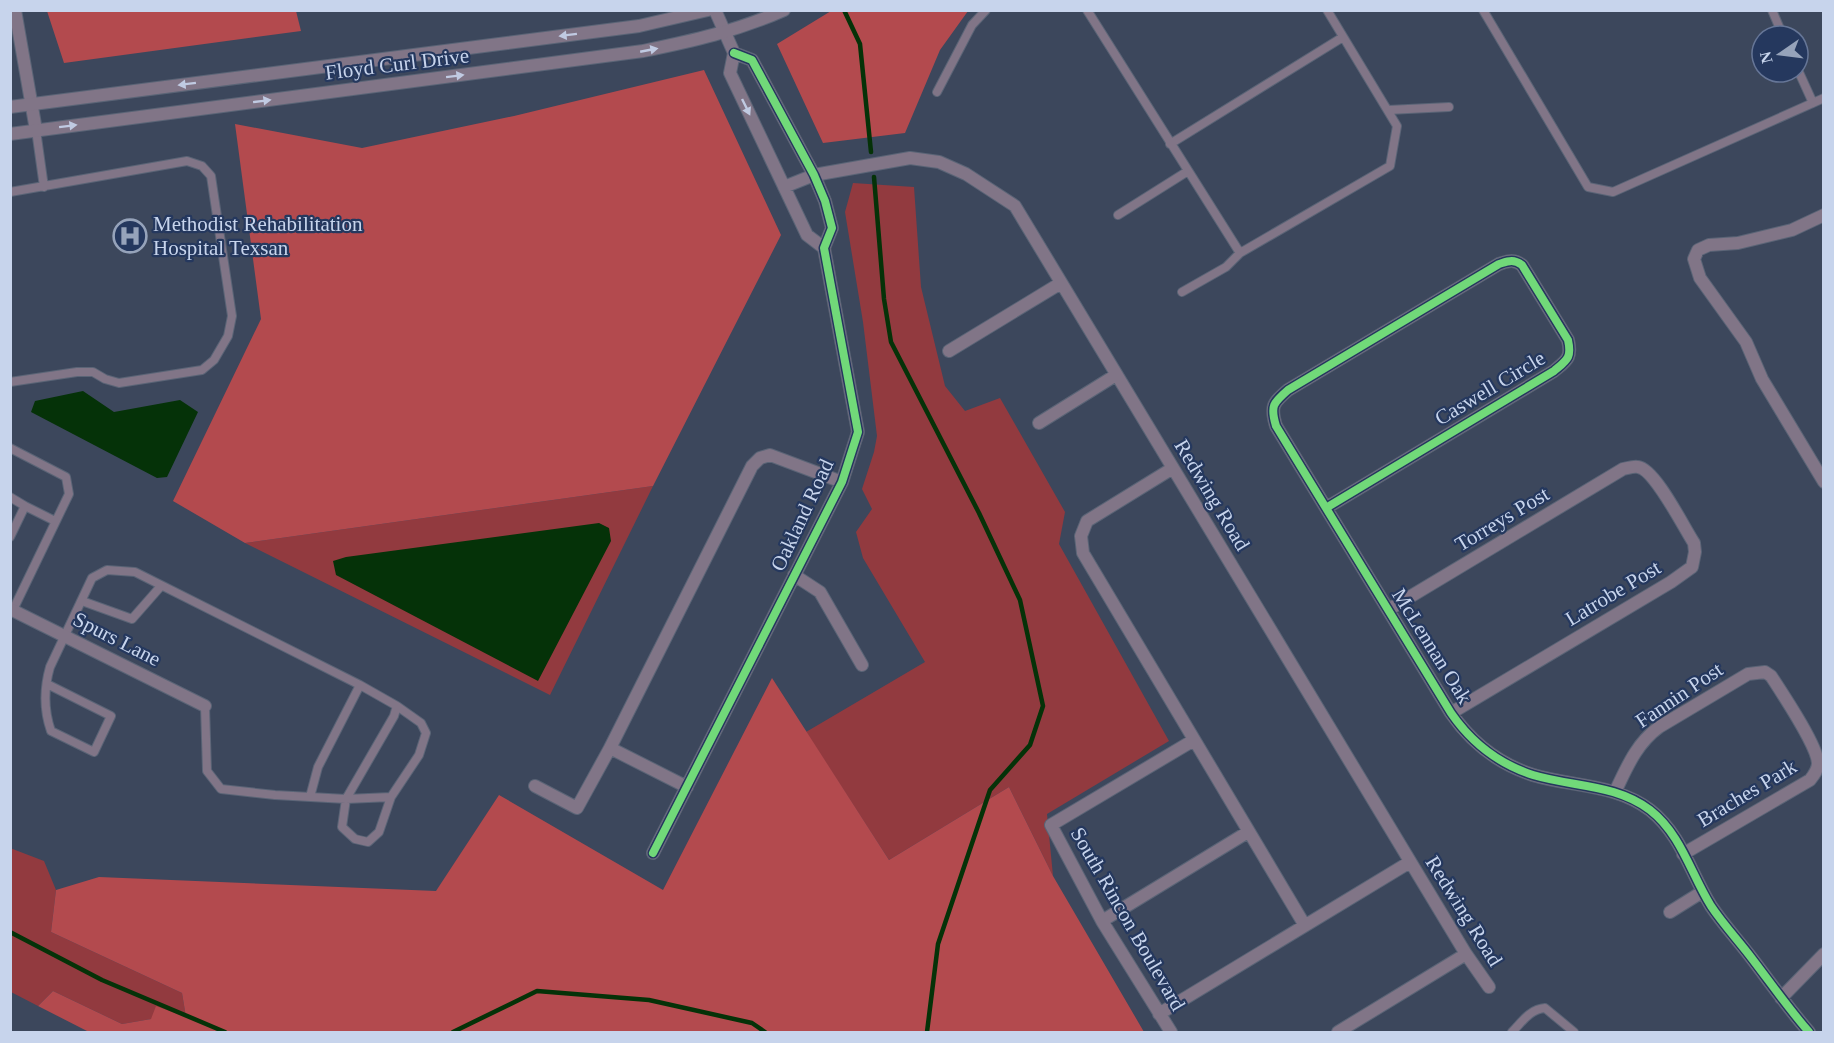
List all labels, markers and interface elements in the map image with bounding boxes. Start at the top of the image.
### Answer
north arrow [1750,24,1810,84]
one-way arrow [559,30,578,40]
street label: Floyd Curl Drive [324,43,470,85]
one-way arrow [639,45,658,54]
text: N [1756,49,1776,65]
one-way arrow [446,71,465,80]
one-way arrow [178,80,197,89]
one-way arrow [252,96,271,105]
one-way arrow [740,98,750,116]
one-way arrow [59,121,78,130]
place label: Methodist Rehabilitation Hospital Texsan [153,212,363,260]
hospital icon: Methodist Rehabilitation Hospital Texsan [112,218,148,254]
street label: Caswell Circle [1431,346,1549,430]
street label: Redwing Road [1169,435,1255,555]
street label: Oakland Road [766,455,839,575]
street label: Torreys Post [1451,482,1553,556]
street label: Latrobe Post [1561,555,1665,631]
street label: McLennan Oak [1387,584,1477,708]
street label: Spurs Lane [69,607,165,671]
street label: Fannin Post [1631,657,1727,733]
street label: Braches Park [1693,754,1801,832]
street label: South Rincon Boulevard [1066,823,1191,1015]
street label: Redwing Road [1421,851,1508,971]

